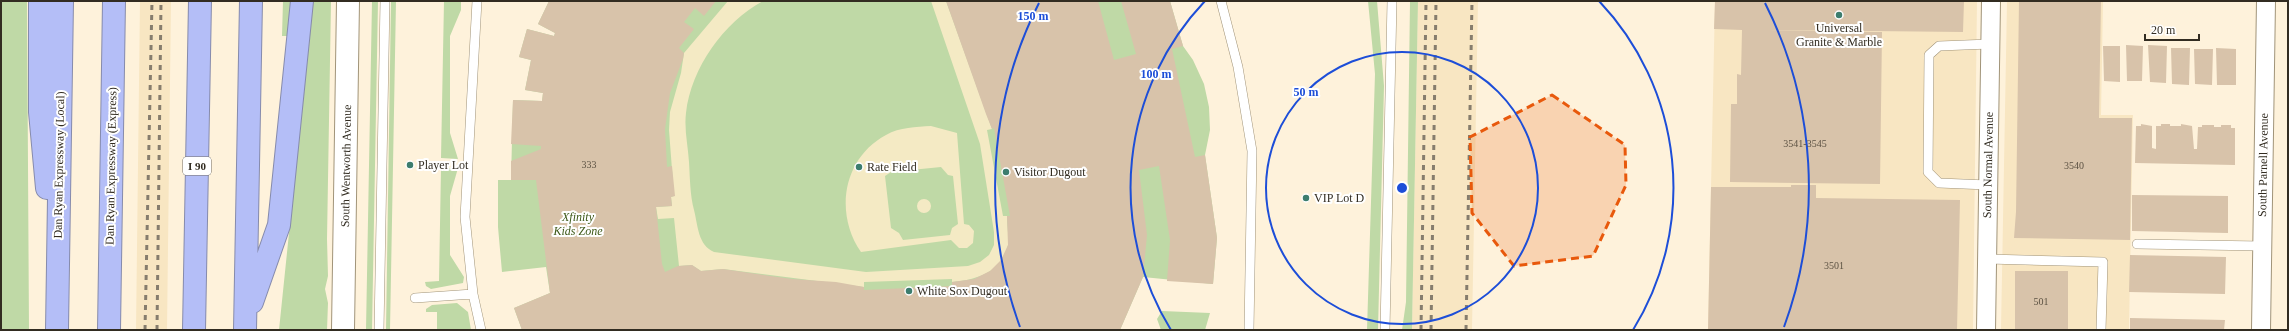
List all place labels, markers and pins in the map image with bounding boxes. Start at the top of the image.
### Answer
marker: Universal Granite & Marble [1834,10,1844,20]
place label: Universal Granite & Marble [1796,21,1882,49]
place label: Player Lot [418,158,469,172]
marker: Player Lot [405,160,415,170]
place label: Rate Field [867,160,917,174]
marker: Rate Field [854,162,864,172]
place label: Visitor Dugout [1014,165,1086,179]
marker: Visitor Dugout [1001,167,1011,177]
centre of rings [1395,181,1409,195]
place label: VIP Lot D [1314,191,1365,205]
marker: VIP Lot D [1301,193,1311,203]
place label: White Sox Dugout [917,284,1008,298]
marker: White Sox Dugout [904,286,914,296]

